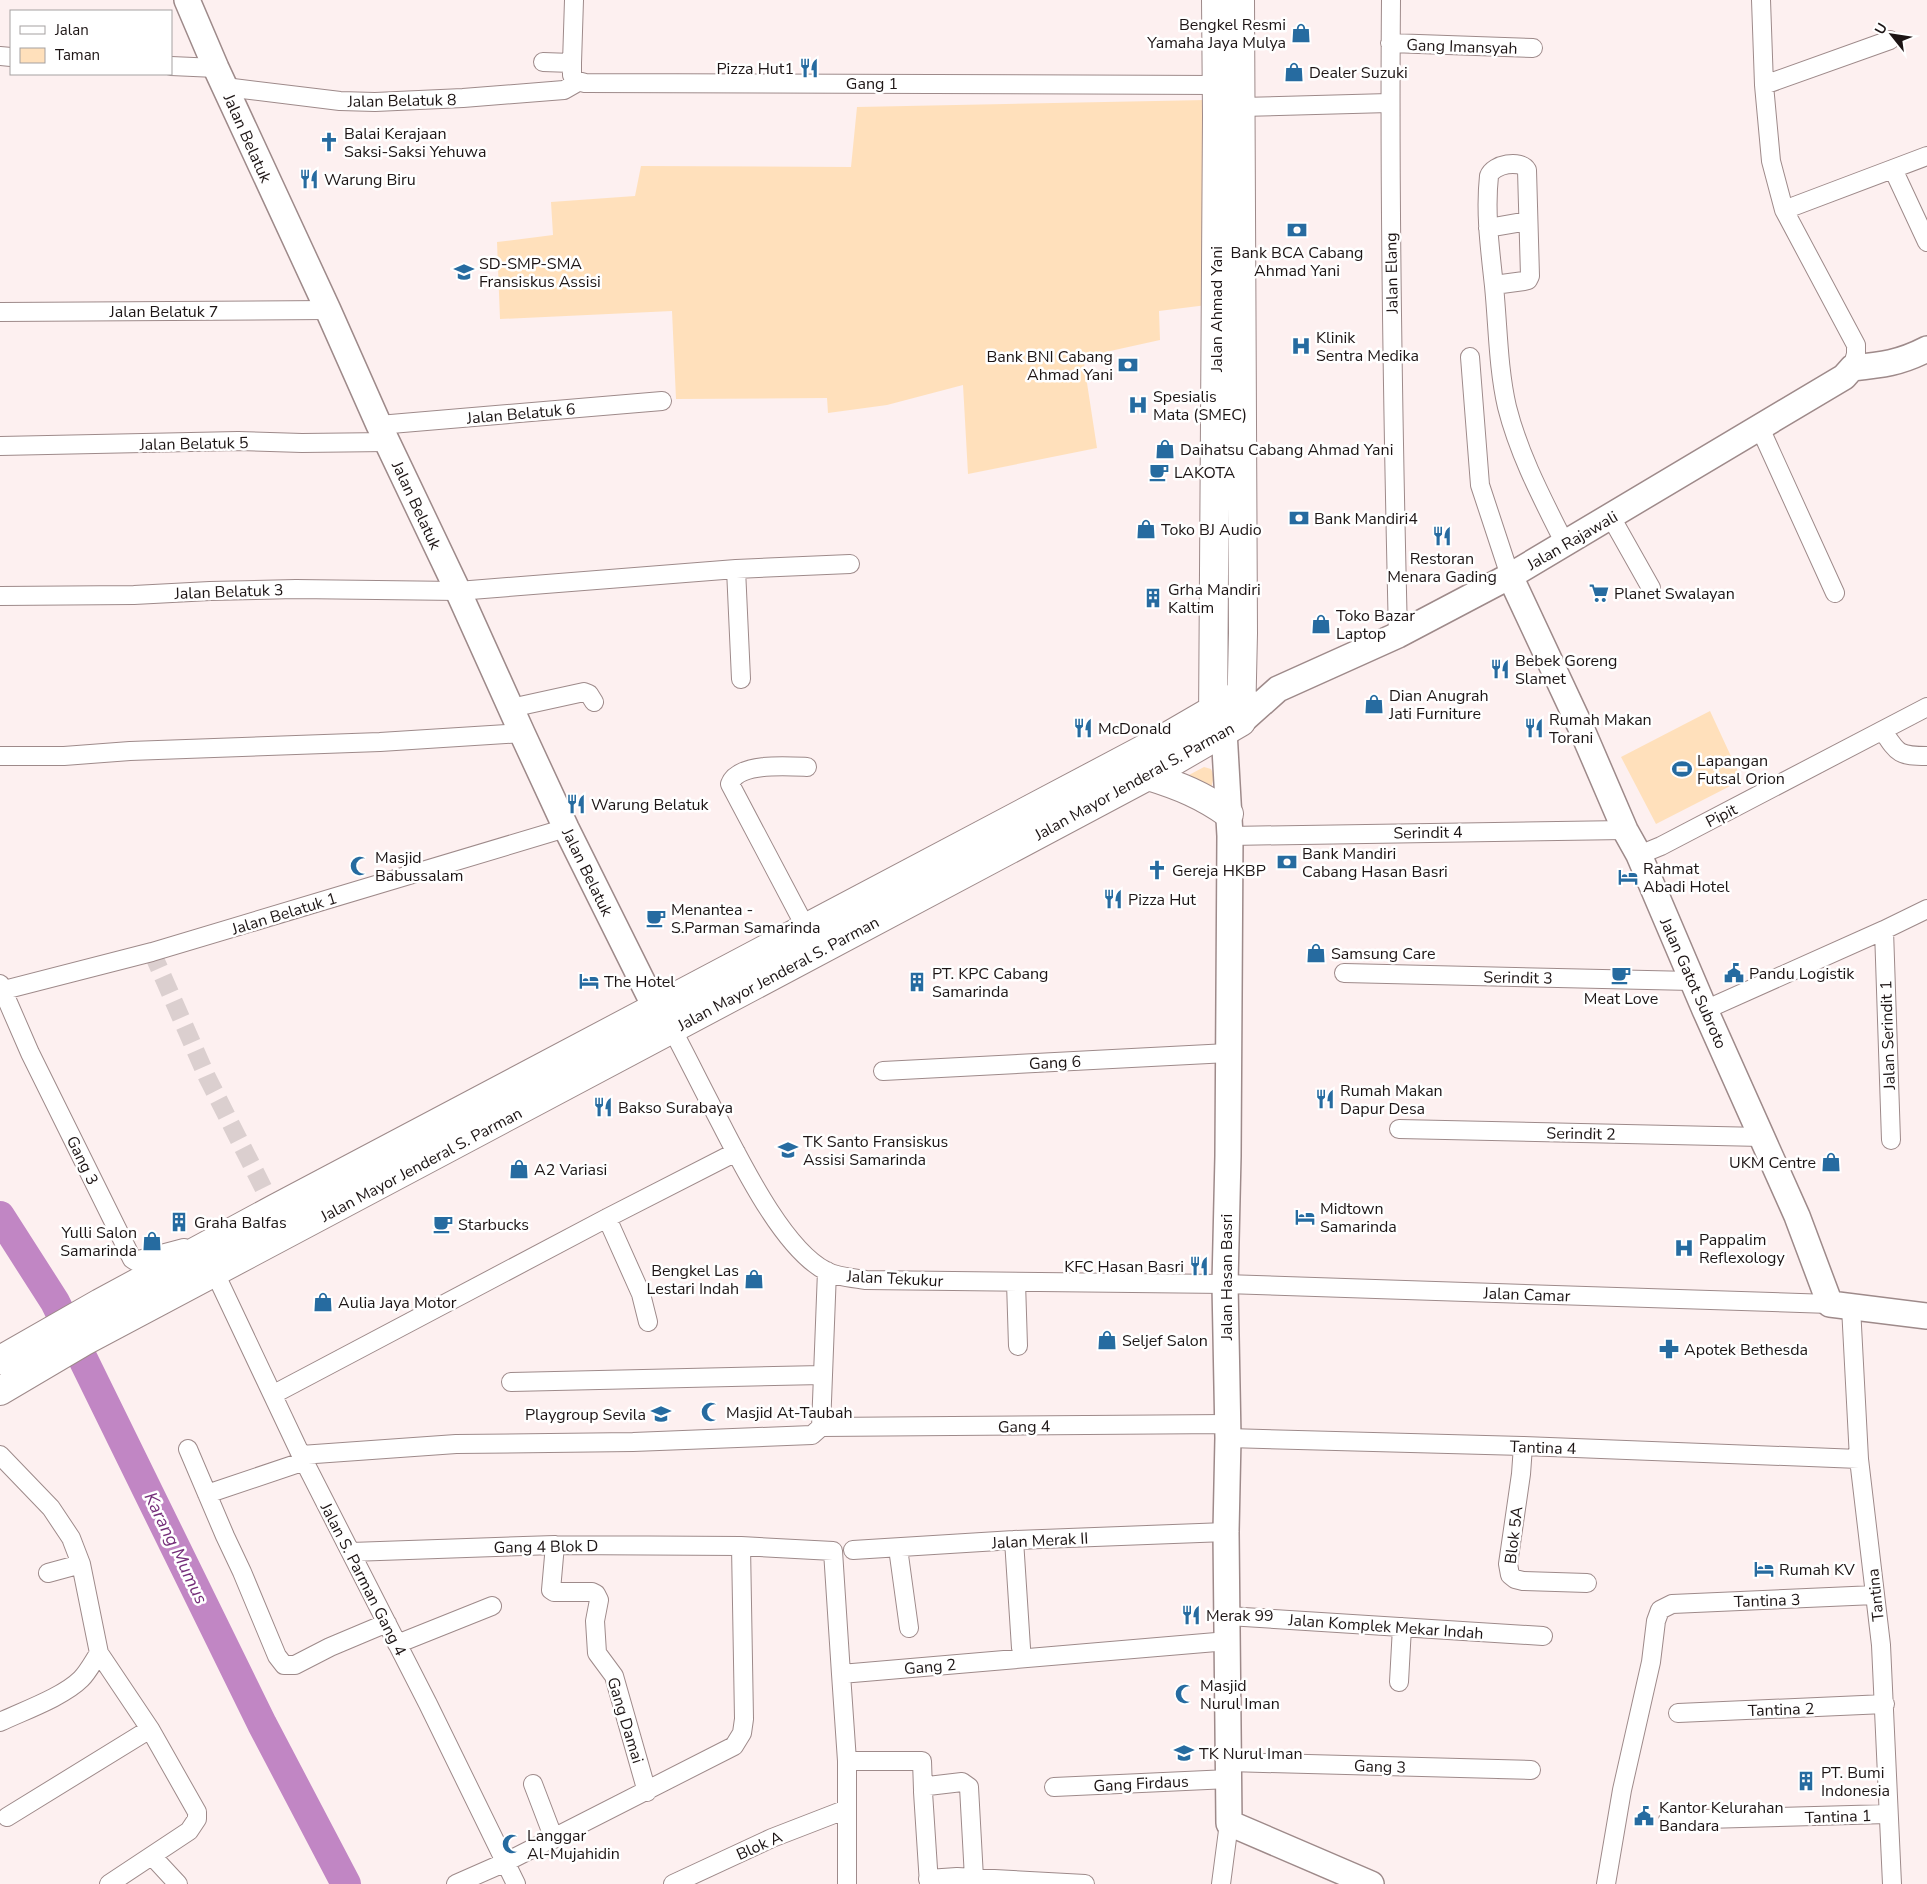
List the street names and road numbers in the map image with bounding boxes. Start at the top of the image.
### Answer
street label: Gang Imansyah [1406,34,1518,60]
street label: Gang 1 [846,73,898,95]
street label: Jalan Belatuk 8 [346,89,457,113]
street label: Jalan Belatuk [217,90,277,187]
street label: Jalan Elang [1380,232,1404,315]
street label: Jalan Ahmad Yani [1206,246,1228,373]
street label: Jalan Belatuk 7 [109,301,218,323]
street label: Jalan Belatuk 6 [465,398,576,430]
street label: Jalan Belatuk 5 [138,432,249,456]
street label: Jalan Belatuk [386,457,447,554]
street label: Jalan Rajawali [1522,506,1622,576]
street label: Jalan Belatuk 3 [173,579,284,605]
street label: Jalan Mayor Jenderal S. Parman [1030,718,1238,847]
street label: Pipit [1702,799,1741,833]
street label: Serindit 4 [1393,821,1463,845]
street label: Jalan Belatuk [556,824,618,921]
street label: Jalan Belatuk 1 [228,888,340,941]
street label: Jalan Mayor Jenderal S. Parman [673,911,883,1037]
street label: Jalan Gatot Subroto [1654,914,1732,1052]
street label: Serindit 3 [1483,966,1553,990]
street label: Jalan Serindit 1 [1875,980,1901,1091]
street label: Gang 6 [1028,1051,1082,1075]
street label: Jalan Mayor Jenderal S. Parman [316,1102,526,1228]
street label: Serindit 2 [1546,1122,1616,1146]
street label: Gang 3 [61,1132,103,1189]
street label: Jalan Hasan Basri [1216,1214,1238,1341]
street label: Jalan Tekukur [845,1265,944,1293]
street label: Jalan Camar [1482,1282,1571,1308]
street label: Gang 4 [998,1416,1051,1438]
street label: Tantina 4 [1509,1436,1577,1460]
street label: Jalan S. Parman Gang 4 [314,1498,411,1660]
street label: Blok 5A [1500,1505,1528,1565]
street label: Jalan Merak II [990,1527,1089,1555]
street label: Gang 4 Blok D [493,1535,599,1559]
street label: Tantina [1862,1567,1890,1622]
street label: Tantina 3 [1733,1589,1801,1613]
street label: Jalan Komplek Mekar Indah [1287,1609,1484,1645]
street label: Gang 2 [903,1654,957,1680]
street label: Gang Damai [602,1675,649,1766]
street label: Tantina 2 [1747,1698,1815,1722]
street label: Gang 3 [1353,1755,1406,1779]
street label: Gang Firdaus [1093,1771,1189,1797]
street label: Tantina 1 [1804,1805,1872,1829]
street label: Blok A [733,1826,786,1866]

